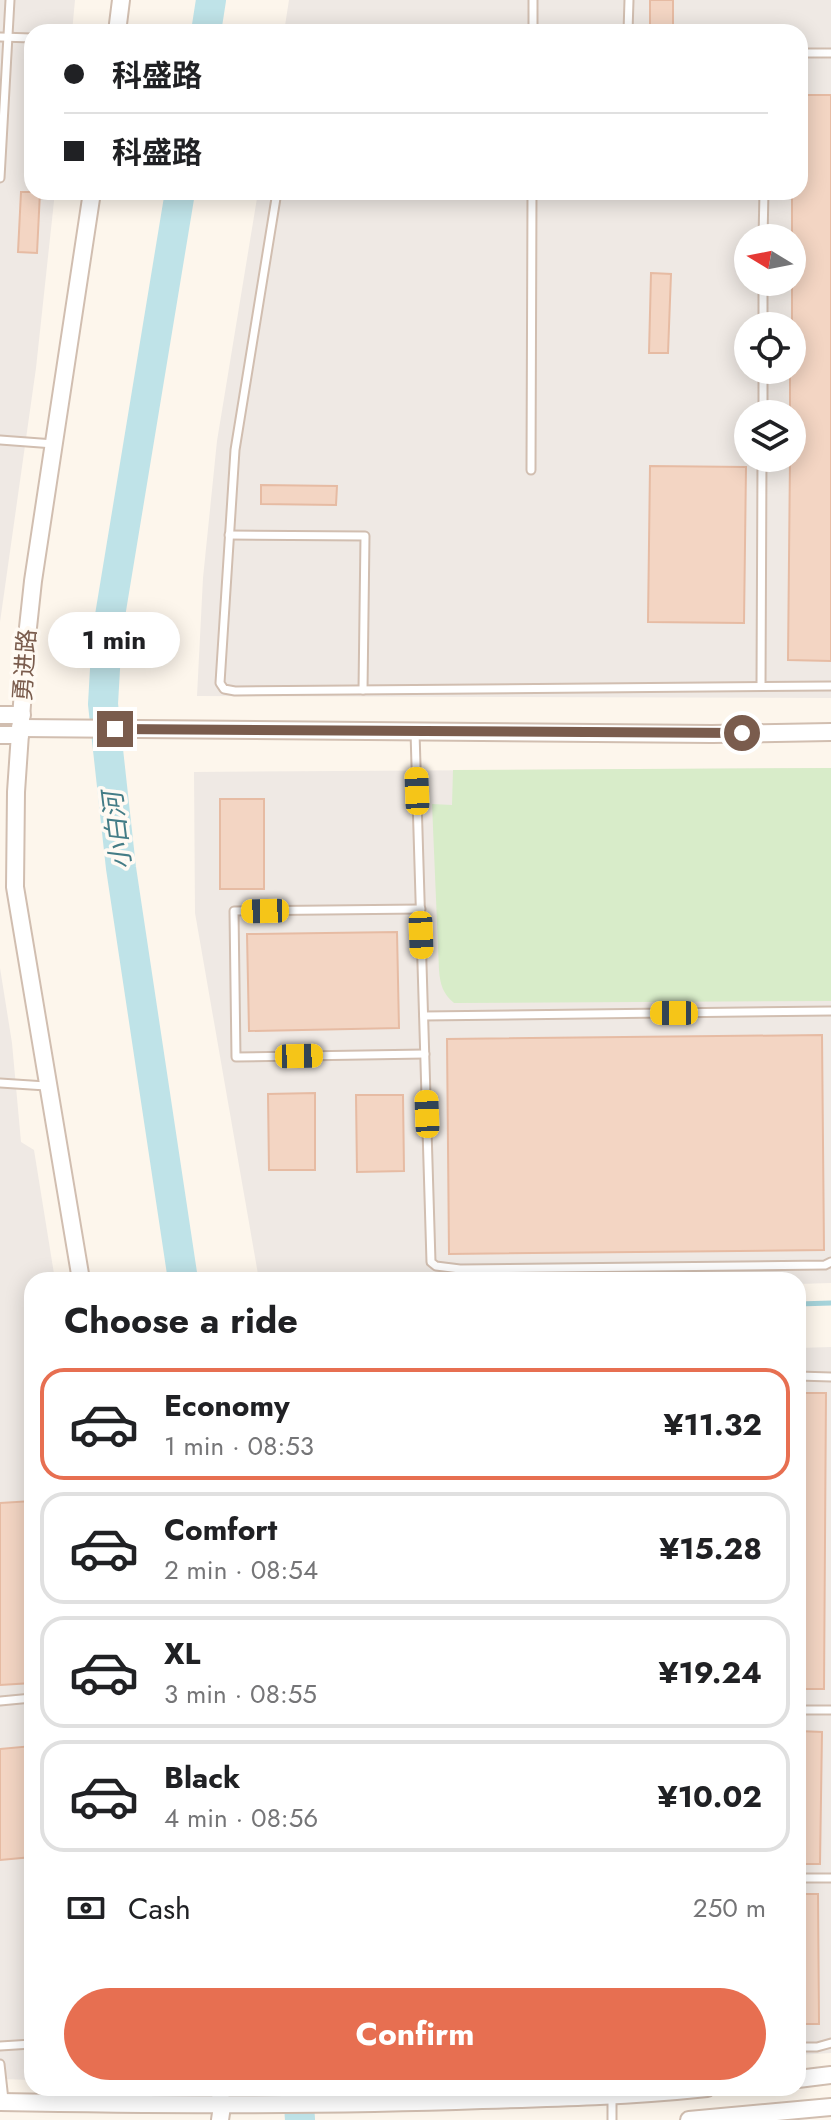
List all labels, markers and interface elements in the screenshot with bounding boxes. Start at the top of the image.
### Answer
text: 科盛路 [112,54,202,97]
text: 科盛路 [112,131,202,174]
north arrow [734,224,806,296]
map controls [734,224,806,472]
button: locate [734,312,806,384]
button: layers [734,400,806,472]
callout: 1 min [49,613,181,669]
text: 1 min [82,621,146,659]
street label: 勇进路 [5,628,44,702]
route end [97,711,133,747]
route start [724,715,760,751]
car [404,767,430,815]
water label: 小白河 [93,785,141,872]
car [241,899,289,923]
car [408,911,434,959]
car [650,1001,698,1025]
car [275,1044,323,1068]
car [414,1090,440,1138]
text: Choose a ride [64,1294,298,1346]
text: Economy [164,1384,290,1427]
icon: car [68,1388,140,1460]
text: ¥11.32 [663,1403,762,1446]
text: 1 min · 08:53 [164,1427,314,1465]
text: Comfort [164,1508,277,1551]
icon: car [68,1512,140,1584]
text: ¥15.28 [659,1527,762,1570]
text: 2 min · 08:54 [164,1551,318,1589]
text: XL [164,1632,200,1675]
icon: car [68,1636,140,1708]
text: ¥19.24 [658,1651,762,1694]
text: 3 min · 08:55 [164,1675,317,1713]
text: Black [164,1756,240,1799]
icon: car [68,1760,140,1832]
text: ¥10.02 [658,1775,762,1818]
text: 4 min · 08:56 [164,1799,318,1837]
icon: cash [64,1886,108,1930]
text: Cash [128,1887,191,1930]
text: 250 m [693,1889,766,1927]
button: Confirm [64,1988,766,2080]

